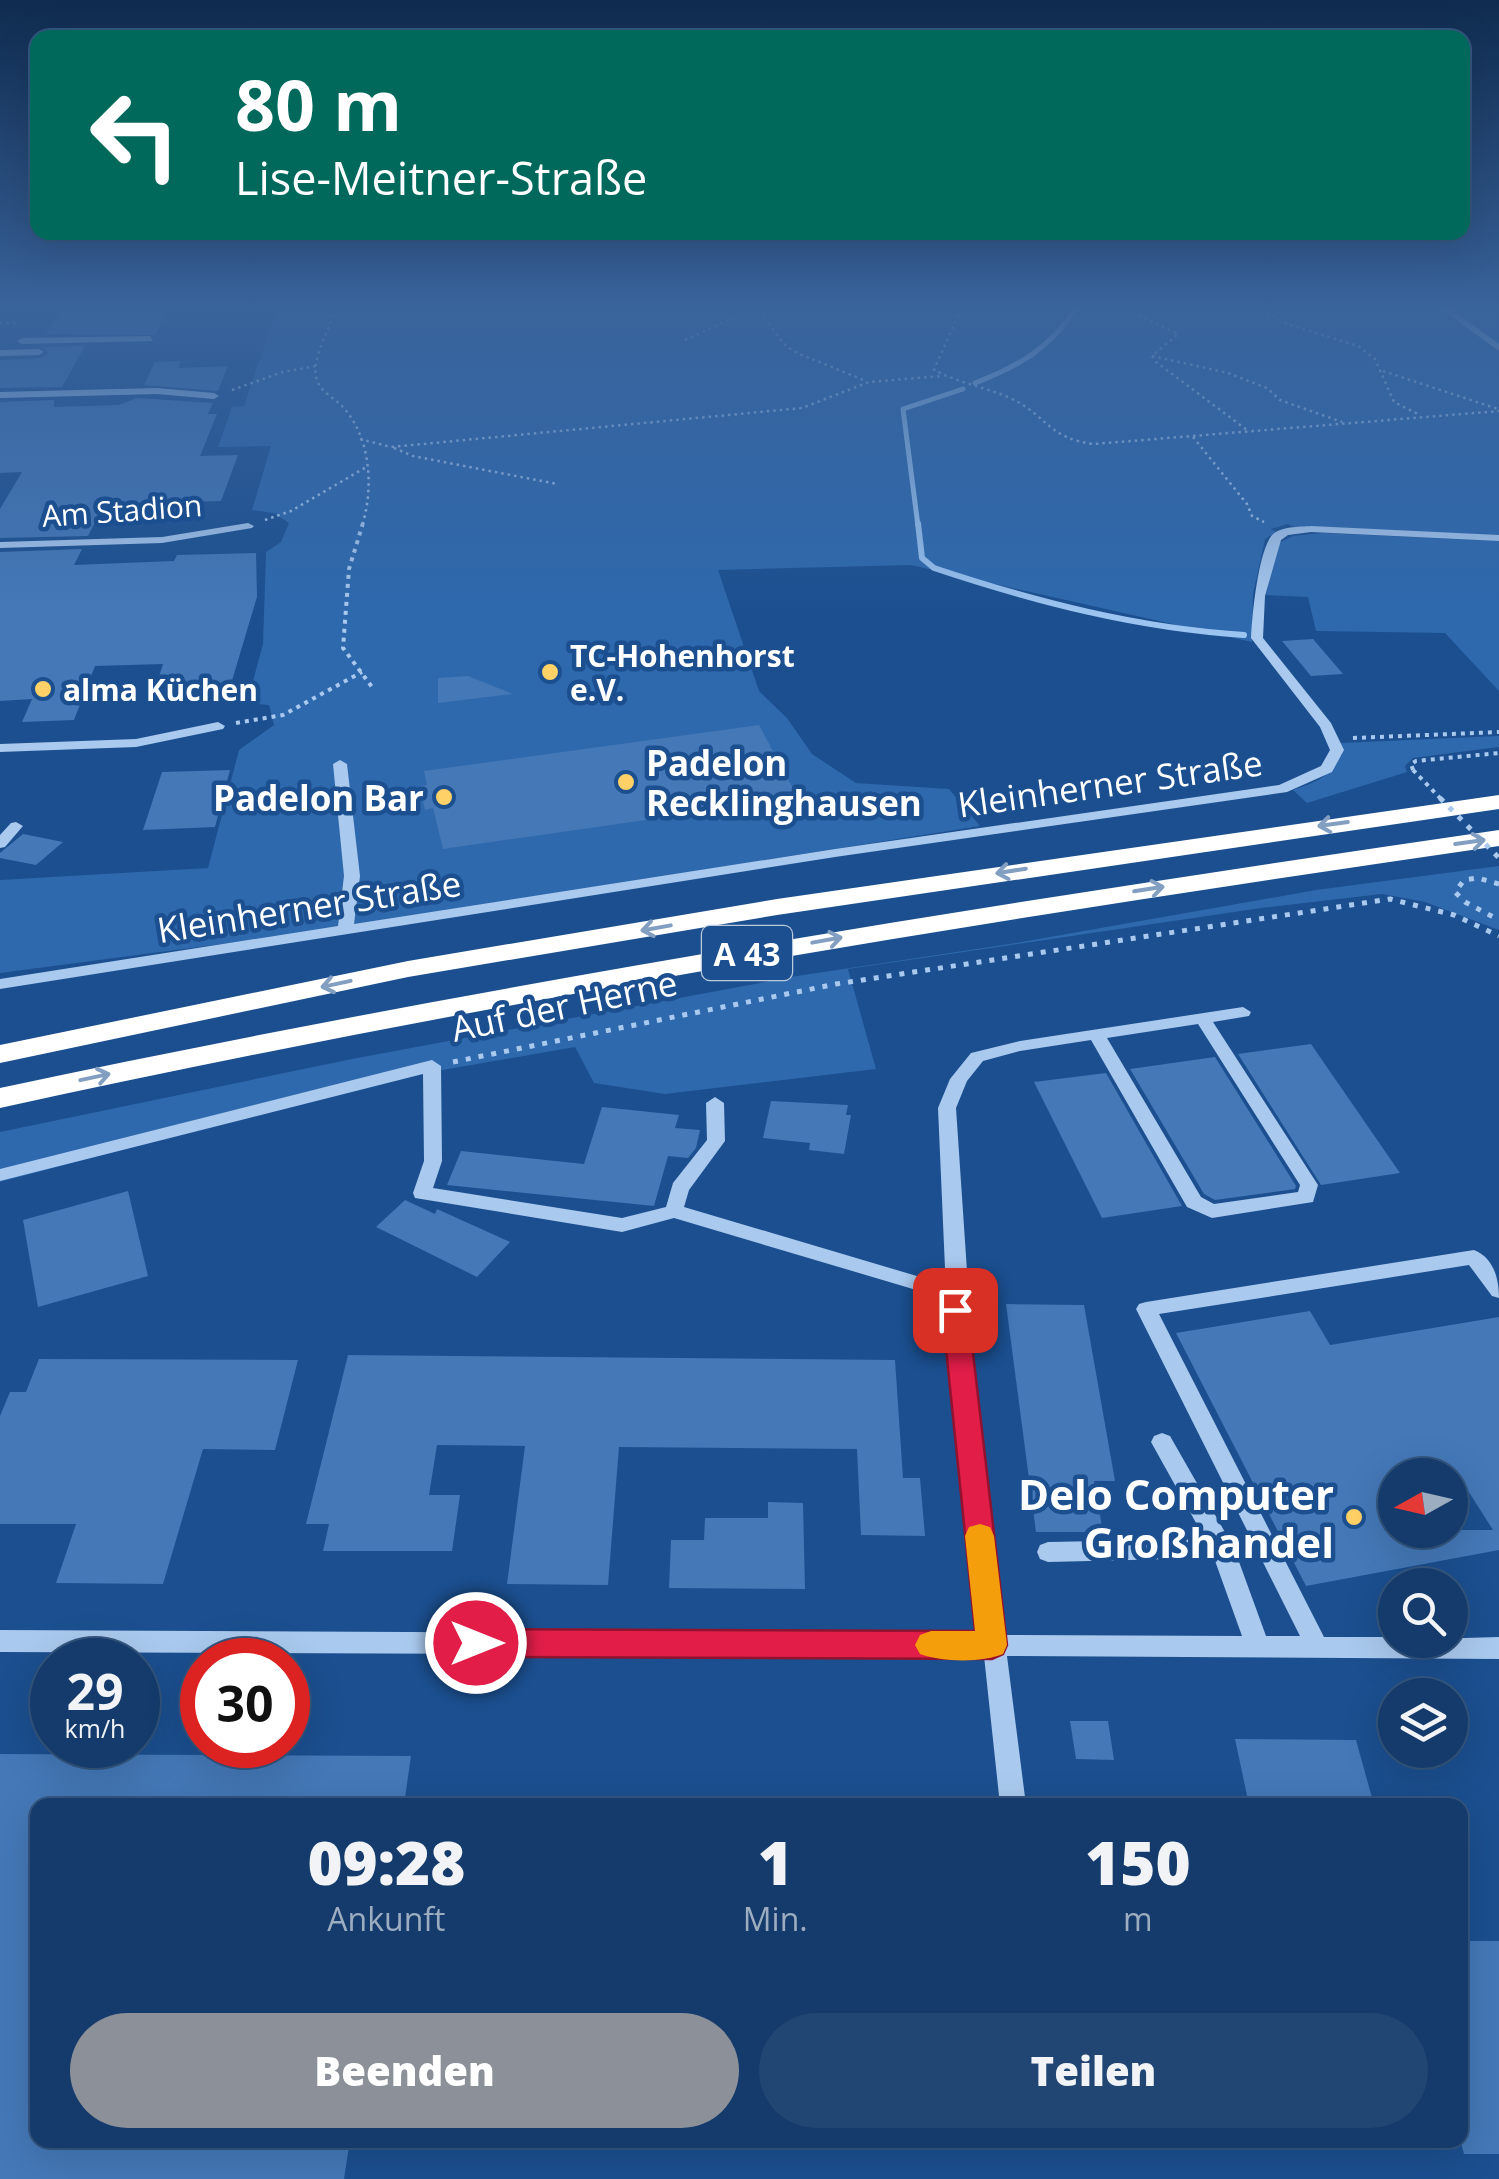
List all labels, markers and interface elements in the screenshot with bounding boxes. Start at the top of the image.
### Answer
text: 80 m [235,56,402,152]
icon: left [70,70,200,200]
text: Lise-Meitner-Straße [235,147,647,208]
street label: Am Stadion [40,484,204,536]
place label: TC-Hohenhorst e.V. [570,635,795,710]
marker: TC-Hohenhorst e.V. [539,661,561,683]
place label: alma Küchen [63,669,258,710]
marker: alma Küchen [32,678,54,700]
street label: Kleinherner Straße [955,738,1265,828]
place label: Padelon Recklinghausen [646,739,922,826]
marker: Padelon Recklinghausen [615,771,637,793]
place label: Padelon Bar [213,774,424,821]
marker: Padelon Bar [433,786,455,808]
one-way arrow [1317,816,1350,834]
one-way arrow [1453,833,1486,851]
street label: Kleinherner Straße [154,859,464,953]
one-way arrow [996,863,1028,881]
one-way arrow [1132,880,1164,898]
one-way arrow [640,919,673,938]
road number: A 43 [702,926,792,980]
one-way arrow [811,930,843,948]
street label: Auf der Herne [447,958,681,1052]
one-way arrow [321,976,353,995]
one-way arrow [78,1066,110,1085]
pin [913,1268,998,1353]
icon: arrive [928,1283,983,1338]
north arrow [1378,1458,1468,1548]
map controls [1378,1458,1468,1768]
place label: Delo Computer Großhandel [1018,1465,1334,1570]
marker: Delo Computer Großhandel [1343,1506,1365,1528]
button: search [1378,1568,1468,1658]
position arrow [424,1591,528,1695]
speed limit sign: 30 [180,1638,310,1768]
text: 29 [66,1657,124,1725]
button: layers [1378,1678,1468,1768]
text: km/h [65,1711,125,1745]
text: 09:28 [307,1821,465,1903]
text: 1 [758,1821,793,1903]
text: 150 [1085,1821,1191,1903]
text: Ankunft [327,1897,445,1940]
text: Min. [743,1897,808,1940]
text: m [1123,1897,1153,1940]
button: Beenden [70,2013,739,2128]
button: Teilen [759,2013,1428,2128]

